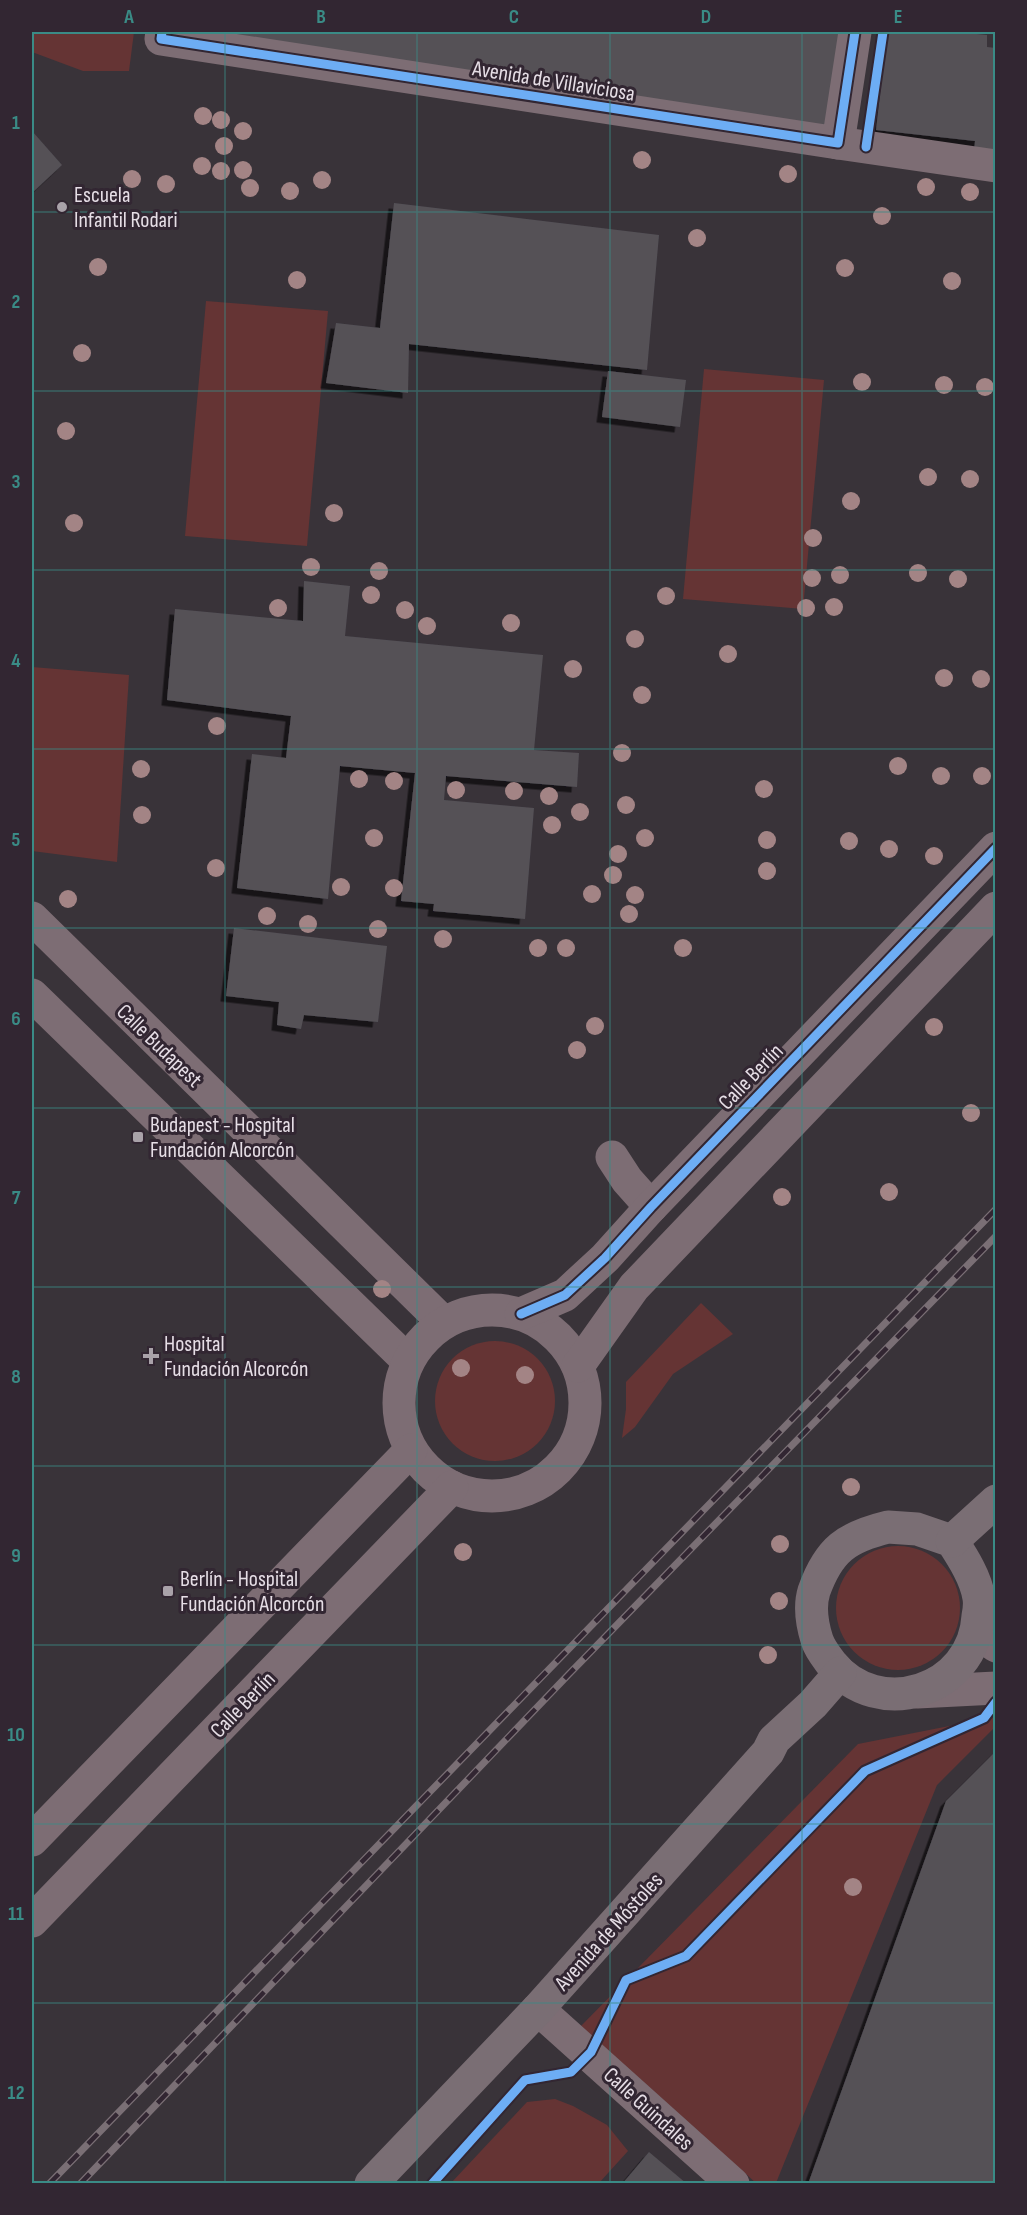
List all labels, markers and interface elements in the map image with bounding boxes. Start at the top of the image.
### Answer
text: A [123,5,134,29]
text: B [316,5,326,29]
text: C [509,5,519,29]
text: D [701,5,711,29]
text: E [894,5,902,29]
street label: Avenida de Villaviciosa [470,55,637,108]
text: 1 [12,111,20,135]
place label: Escuela Infantil Rodari [74,182,178,234]
marker: Escuela Infantil Rodari [55,200,69,214]
text: 2 [12,290,20,314]
text: 3 [12,470,21,494]
text: 4 [11,649,21,673]
text: 5 [12,828,21,852]
street label: Calle Budapest [111,999,208,1094]
text: 6 [11,1007,21,1031]
street label: Calle Berlín [713,1038,789,1116]
place label: Budapest - Hospital Fundación Alcorcón [150,1112,295,1164]
marker: Budapest - Hospital Fundación Alcorcón [131,1130,145,1144]
text: 7 [12,1186,21,1210]
place label: Hospital Fundación Alcorcón [164,1331,308,1383]
marker: Hospital Fundación Alcorcón [142,1347,160,1365]
text: 8 [11,1365,21,1389]
text: 9 [11,1544,21,1568]
place label: Berlín - Hospital Fundación Alcorcón [180,1566,324,1618]
marker: Berlín - Hospital Fundación Alcorcón [161,1584,175,1598]
street label: Calle Berlín [205,1666,281,1744]
text: 10 [7,1723,25,1747]
street label: Avenida de Móstoles [549,1868,669,1997]
text: 11 [8,1902,24,1926]
street label: Calle Guindales [598,2062,699,2157]
text: 12 [8,2081,24,2105]

